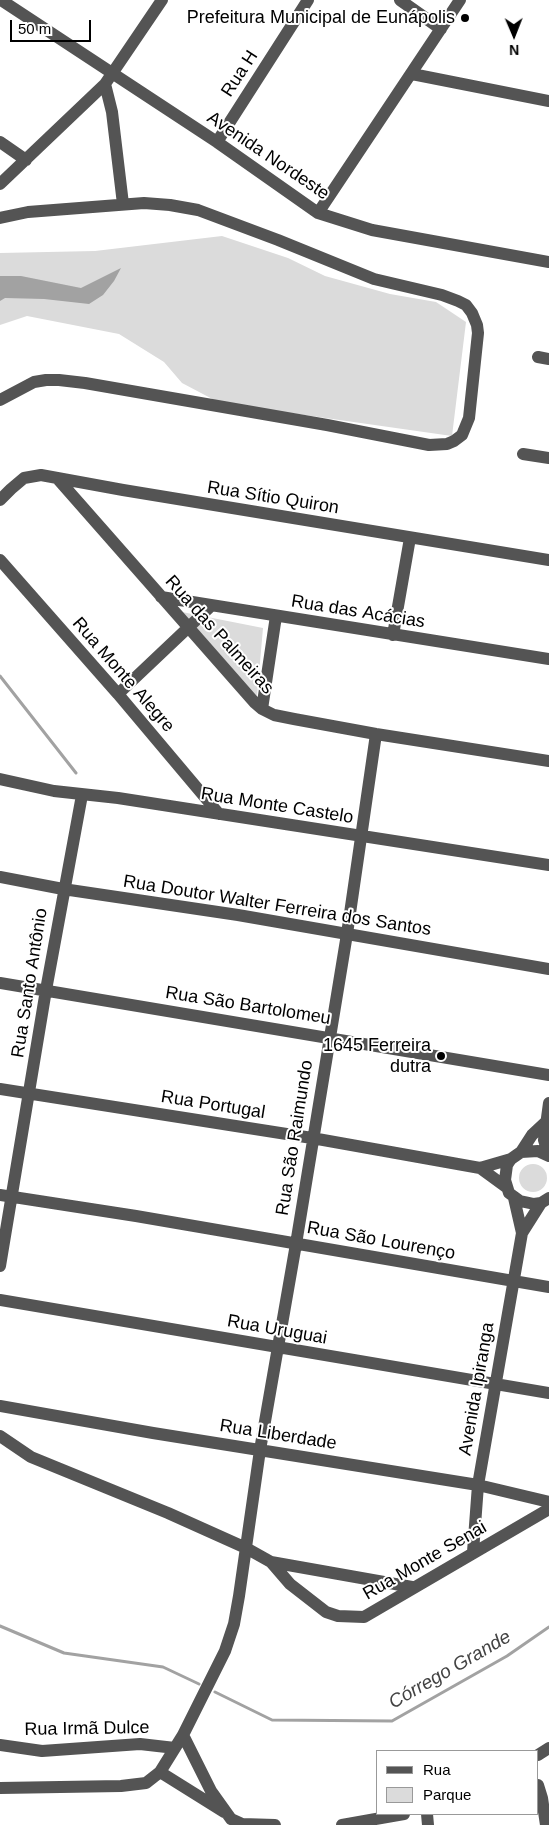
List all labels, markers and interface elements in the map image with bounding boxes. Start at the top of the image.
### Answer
place label: Prefeitura Municipal de Eunápolis [187,7,455,29]
scale bar [12,10,94,42]
north arrow [489,10,539,60]
marker: Prefeitura Municipal de Eunápolis [459,12,471,24]
text: 50 m [18,20,51,37]
text: N [509,42,519,58]
street label: Rua H [217,47,263,101]
street label: Avenida Nordeste [203,107,333,205]
street label: Rua Sítio Quiron [206,477,340,519]
street label: Rua das Palmeiras [160,571,278,699]
street label: Rua das Acácias [290,591,426,633]
street label: Rua Monte Alegre [67,613,179,737]
street label: Rua Monte Castelo [199,783,355,829]
street label: Rua Doutor Walter Ferreira dos Santos [121,871,433,941]
street label: Rua Santo Antônio [8,907,52,1059]
street label: Rua São Bartolomeu [164,982,332,1030]
place label: 1645 Ferreira dutra [323,1035,431,1078]
marker: 1645 Ferreira dutra [435,1050,447,1062]
street label: Rua São Raimundo [272,1059,318,1217]
street label: Rua Portugal [159,1086,267,1124]
street label: Rua São Lourenço [305,1217,457,1265]
street label: Rua Uruguai [225,1311,329,1349]
street label: Avenida Ipiranga [455,1321,499,1457]
street label: Rua Liberdade [218,1415,338,1455]
street label: Rua Monte Senai [359,1517,491,1605]
water label: Córrego Grande [385,1626,515,1714]
street label: Rua Irmã Dulce [24,1717,150,1741]
legend [376,1750,539,1815]
text: Rua [423,1761,451,1778]
text: Parque [423,1786,471,1803]

